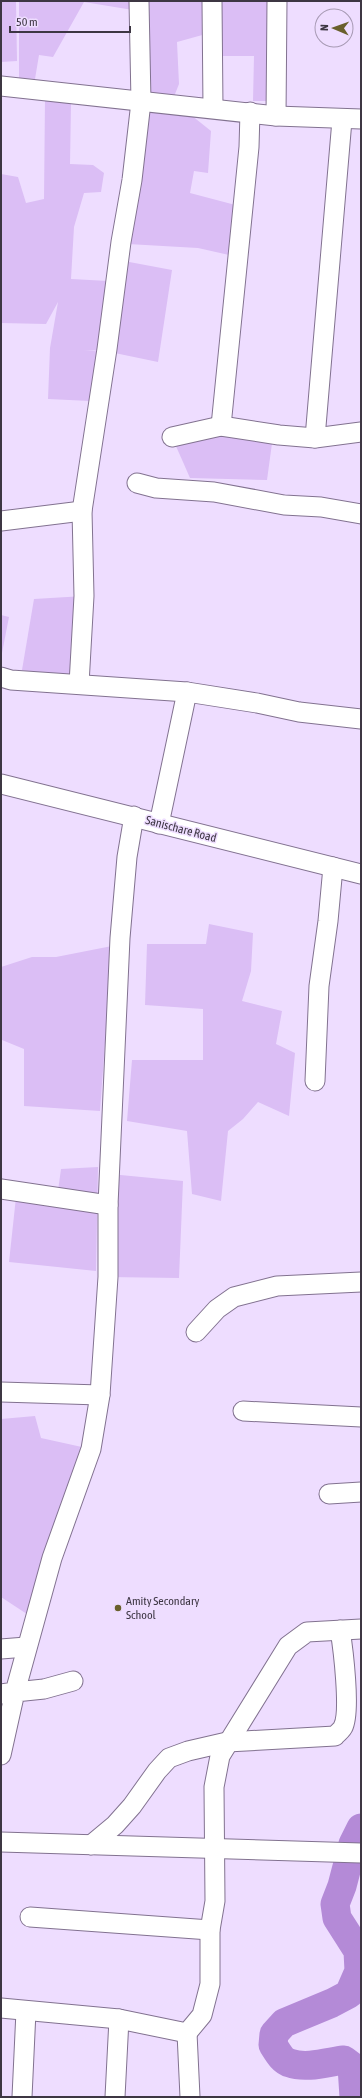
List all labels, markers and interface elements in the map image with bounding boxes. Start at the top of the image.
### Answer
scale bar [10,8,130,34]
north arrow [314,8,354,48]
text: 50 m [16,15,38,29]
text: N [318,24,330,31]
street label: Sanischare Road [144,813,218,845]
place label: Amity Secondary School [126,1594,199,1622]
marker: Amity Secondary School [113,1603,123,1613]

